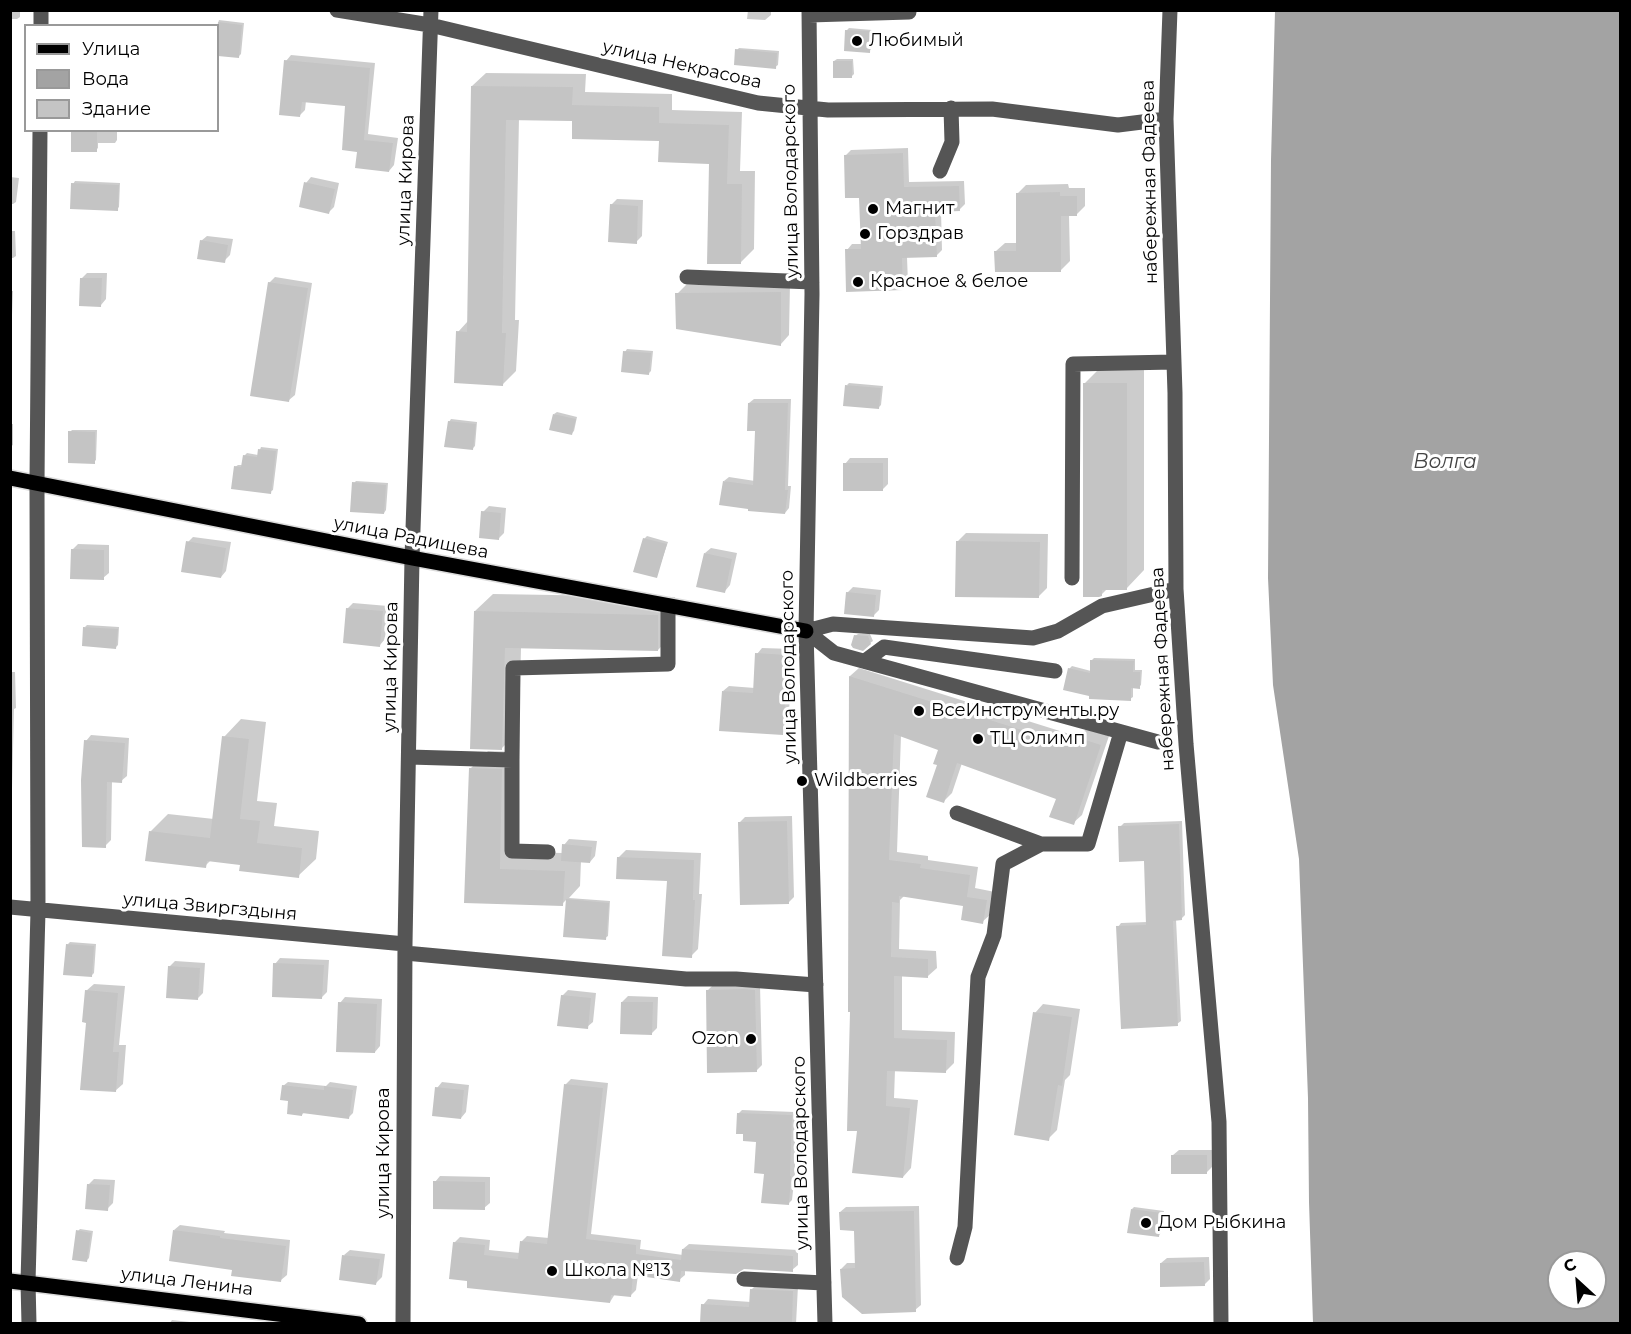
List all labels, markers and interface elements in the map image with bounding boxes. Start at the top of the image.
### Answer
legend [24,24,219,132]
place label: Любимый [869,30,964,52]
marker: Любимый [850,34,864,48]
street label: улица Некрасова [600,36,764,94]
text: Улица [82,38,140,60]
text: Вода [82,68,129,90]
street label: набережная Фадеева [1137,80,1163,284]
street label: улица Володарского [779,84,803,278]
text: Здание [82,98,151,120]
street label: улица Кирова [393,114,419,246]
place label: Магнит [885,198,954,220]
marker: Магнит [866,202,880,216]
place label: Горздрав [877,223,964,245]
marker: Горздрав [858,227,872,241]
place label: Красное & белое [870,271,1028,293]
marker: Красное & белое [851,275,865,289]
water label: Волга [1413,450,1477,474]
street label: улица Радищева [332,512,490,564]
street label: набережная Фадеева [1147,566,1179,772]
street label: улица Володарского [777,570,801,764]
street label: улица Кирова [379,601,403,733]
place label: ВсеИнструменты.ру [931,700,1119,722]
marker: ВсеИнструменты.ру [912,704,926,718]
place label: ТЦ Олимп [990,728,1085,750]
marker: ТЦ Олимп [971,732,985,746]
place label: Wildberries [814,770,917,792]
marker: Wildberries [795,774,809,788]
street label: улица Звиргздыня [122,889,298,925]
place label: Ozon [691,1028,739,1050]
marker: Ozon [744,1032,758,1046]
street label: улица Володарского [789,1056,813,1250]
street label: улица Кирова [373,1088,395,1218]
place label: Дом Рыбкина [1158,1212,1286,1234]
marker: Дом Рыбкина [1139,1216,1153,1230]
north arrow [1547,1250,1607,1310]
text: С [1560,1254,1579,1276]
place label: Школа №13 [564,1260,671,1282]
street label: улица Ленина [120,1263,254,1301]
marker: Школа №13 [545,1264,559,1278]

